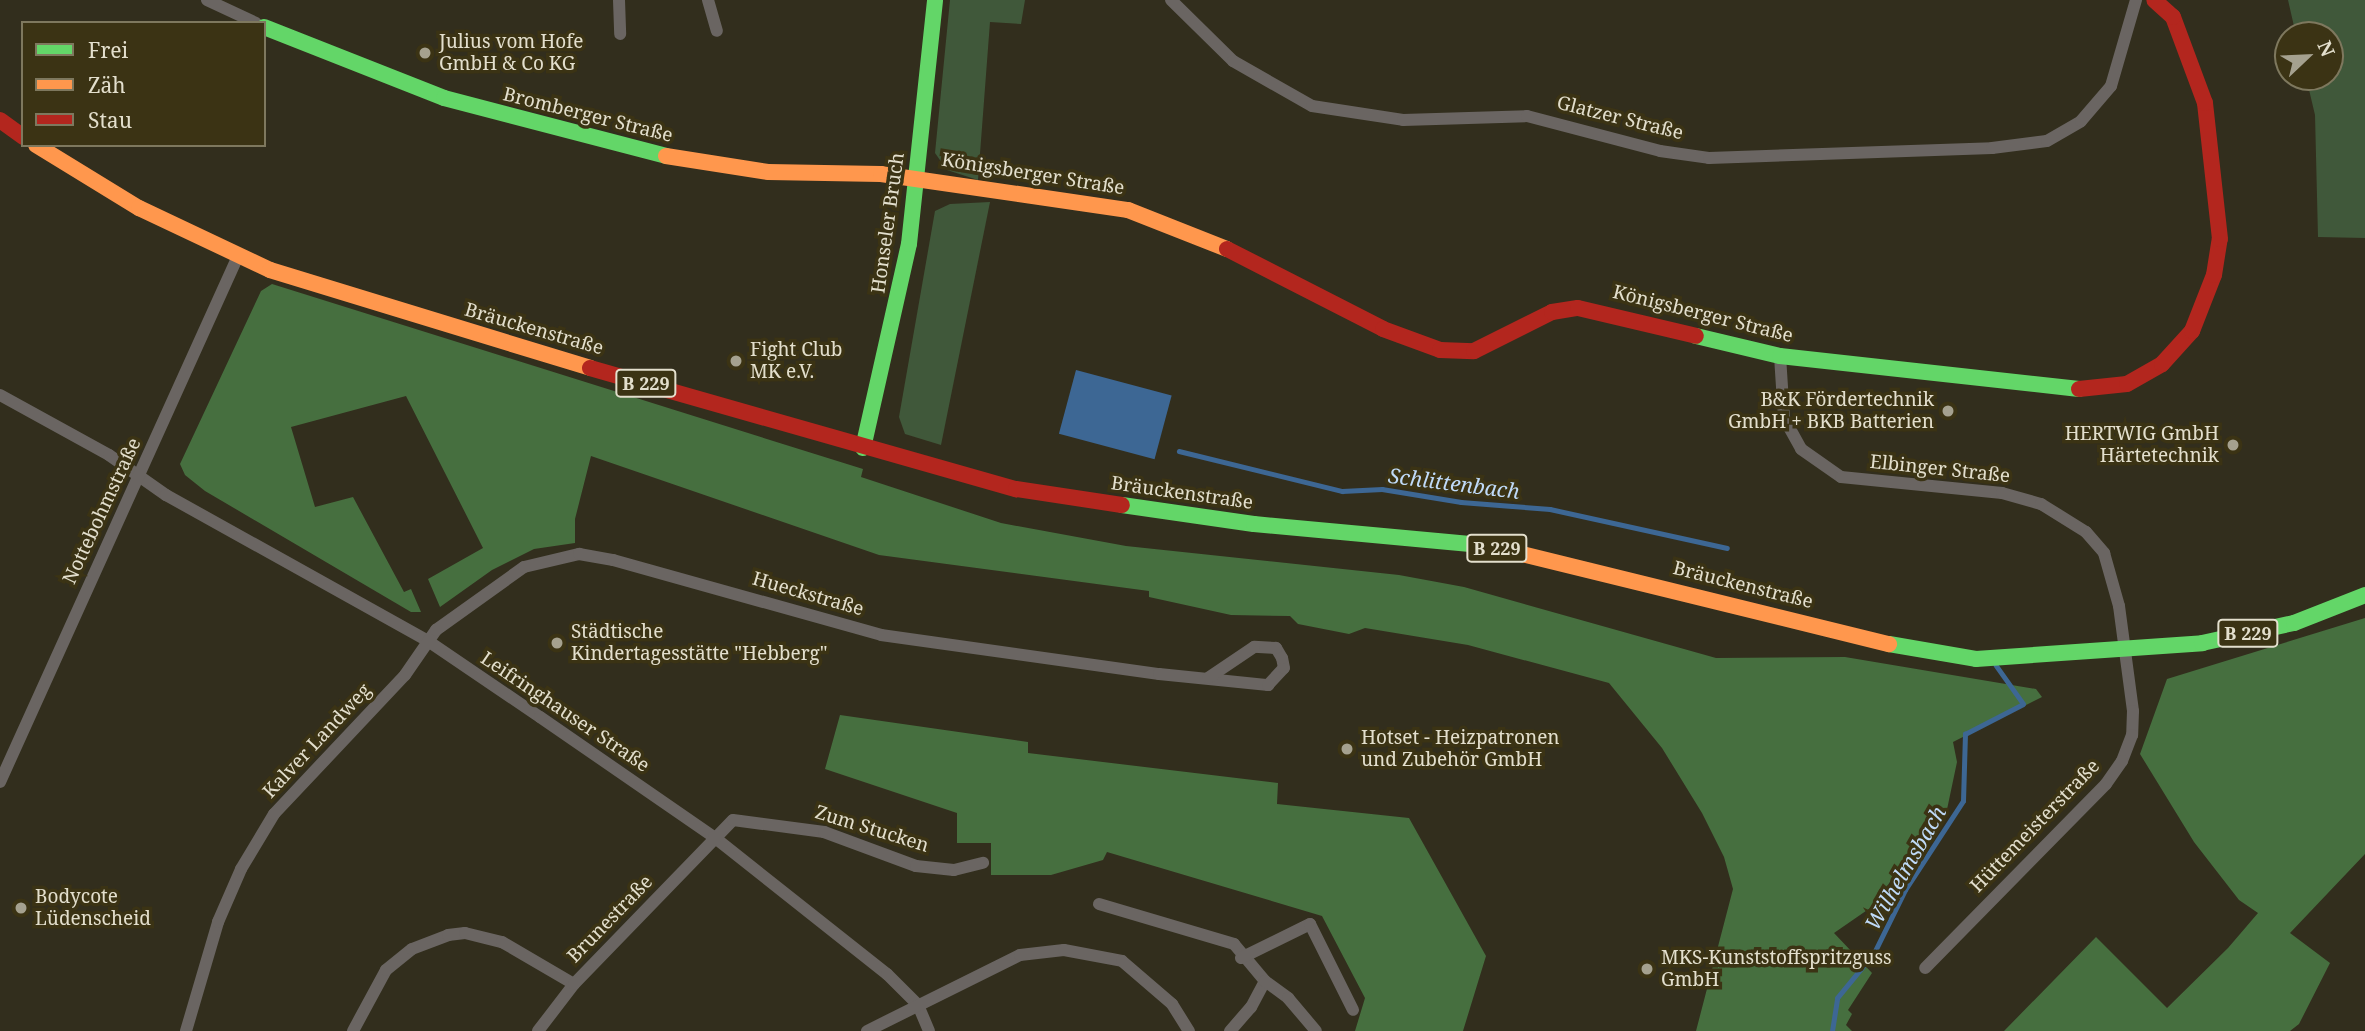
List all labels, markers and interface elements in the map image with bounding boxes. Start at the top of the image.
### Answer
legend [21,21,266,147]
north arrow [2274,21,2344,91]
place label: Julius vom Hofe GmbH & Co KG [439,31,583,75]
text: Frei [88,36,128,64]
text: N [2312,37,2341,61]
marker: Julius vom Hofe GmbH & Co KG [417,45,433,61]
text: Zäh [88,71,126,99]
street label: Bromberger Straße [501,83,675,147]
street label: Glatzer Straße [1554,91,1686,145]
text: Stau [88,106,132,134]
street label: Königsberger Straße [940,148,1126,200]
street label: Honseler Bruch [867,151,909,295]
street label: Königsberger Straße [1611,281,1795,347]
street label: Bräuckenstraße [462,298,606,360]
place label: Fight Club MK e.V. [750,339,842,383]
marker: Fight Club MK e.V. [728,353,744,369]
road number: B 229 [614,368,678,398]
place label: B&K Fördertechnik GmbH + BKB Batterien [1728,389,1934,433]
marker: B&K Fördertechnik GmbH + BKB Batterien [1940,403,1956,419]
place label: HERTWIG GmbH Härtetechnik [2065,423,2219,467]
street label: Nottebohmstraße [58,434,146,588]
marker: HERTWIG GmbH Härtetechnik [2225,437,2241,453]
street label: Elbinger Straße [1869,450,2011,488]
water label: Schlittenbach [1387,462,1521,504]
street label: Bräuckenstraße [1109,472,1255,514]
road number: B 229 [1466,534,1528,562]
street label: Bräuckenstraße [1671,557,1815,613]
street label: Hueckstraße [750,567,866,621]
road number: B 229 [2216,618,2280,648]
place label: Städtische Kindertagesstätte "Hebberg" [571,621,828,665]
marker: Städtische Kindertagesstätte "Hebberg" [549,635,565,651]
street label: Leifringhauser Straße [476,647,654,777]
street label: Kalver Landweg [258,679,376,803]
place label: Hotset - Heizpatronen und Zubehör GmbH [1361,727,1560,771]
marker: Hotset - Heizpatronen und Zubehör GmbH [1339,741,1355,757]
street label: Hüttemeisterstraße [1966,755,2104,897]
street label: Zum Stucken [812,801,932,857]
water label: Wilhelmsbach [1859,801,1951,935]
street label: Brunestraße [563,870,657,968]
place label: Bodycote Lüdenscheid [35,886,151,930]
marker: Bodycote Lüdenscheid [13,900,29,916]
place label: MKS-Kunststoffspritzguss GmbH [1661,947,1892,991]
marker: MKS-Kunststoffspritzguss GmbH [1639,961,1655,977]

